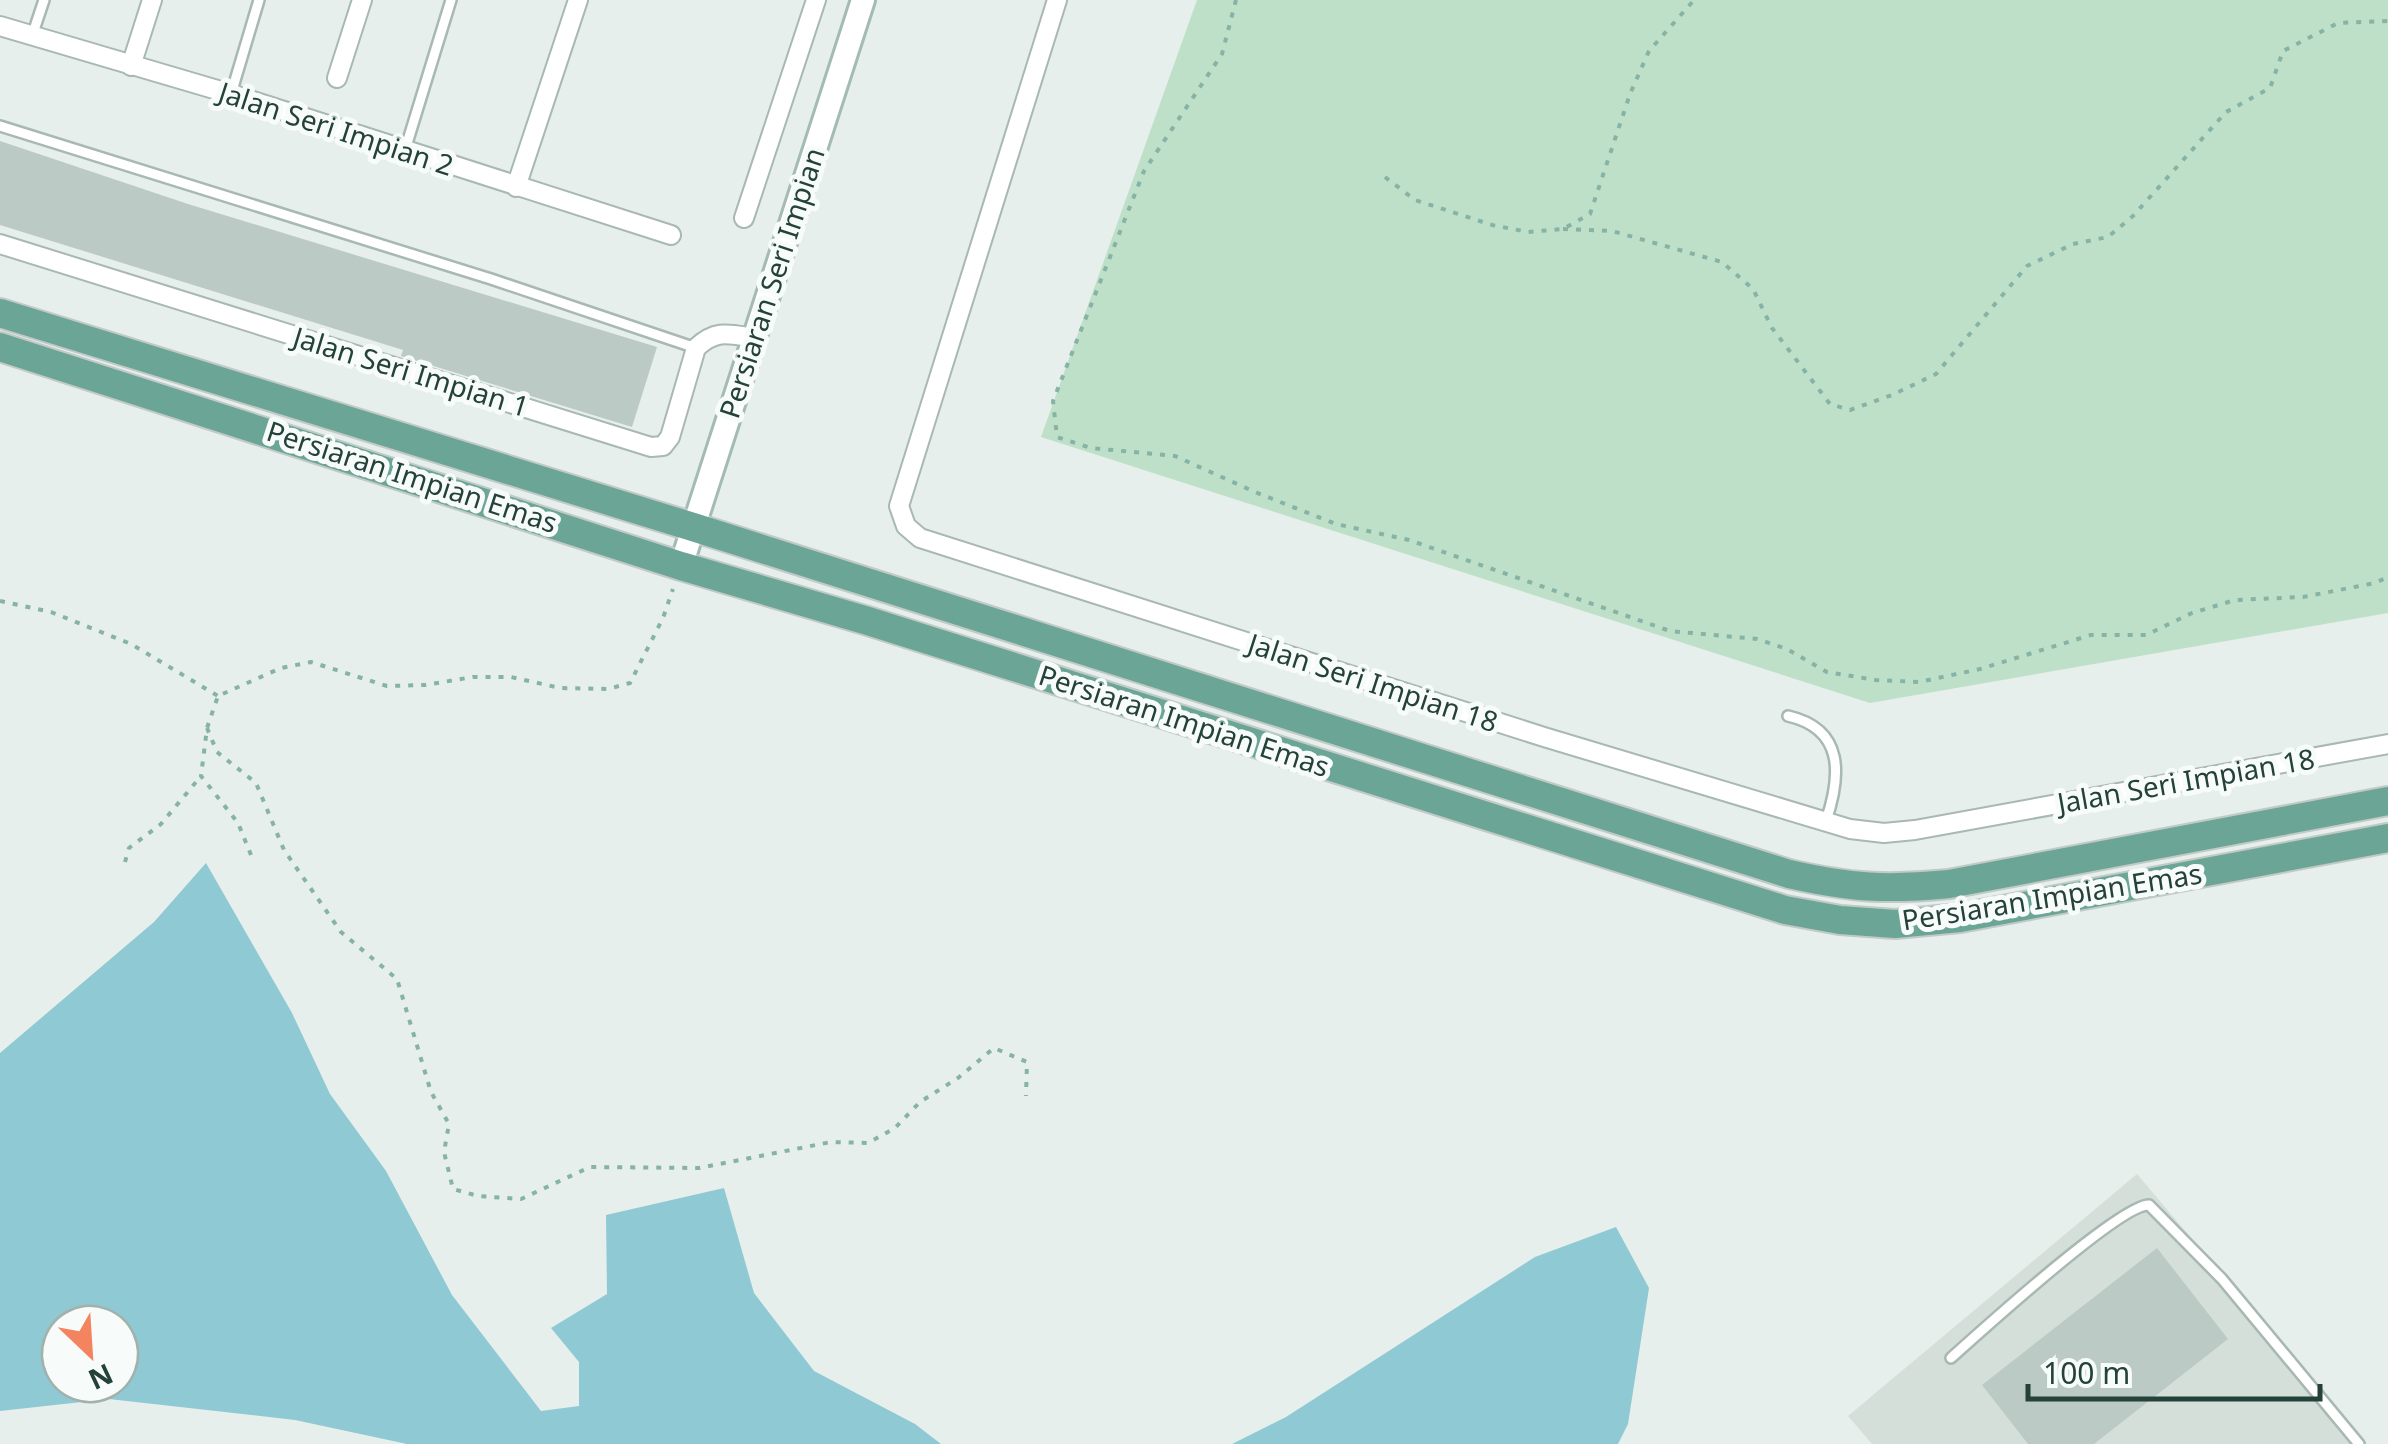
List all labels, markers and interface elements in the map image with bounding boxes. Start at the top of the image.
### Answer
street label: Jalan Seri Impian 2 [211,71,458,184]
street label: Persiaran Seri Impian [709,143,833,423]
street label: Jalan Seri Impian 1 [286,316,534,425]
street label: Persiaran Impian Emas [262,411,562,541]
street label: Jalan Seri Impian 18 [1241,623,1503,740]
street label: Persiaran Impian Emas [1034,655,1334,785]
street label: Jalan Seri Impian 18 [2051,739,2317,822]
street label: Persiaran Impian Emas [1899,854,2205,938]
north arrow [40,1304,140,1404]
scale bar [2028,1339,2320,1401]
text: 100 m [2043,1352,2130,1393]
text: N [83,1356,119,1400]

